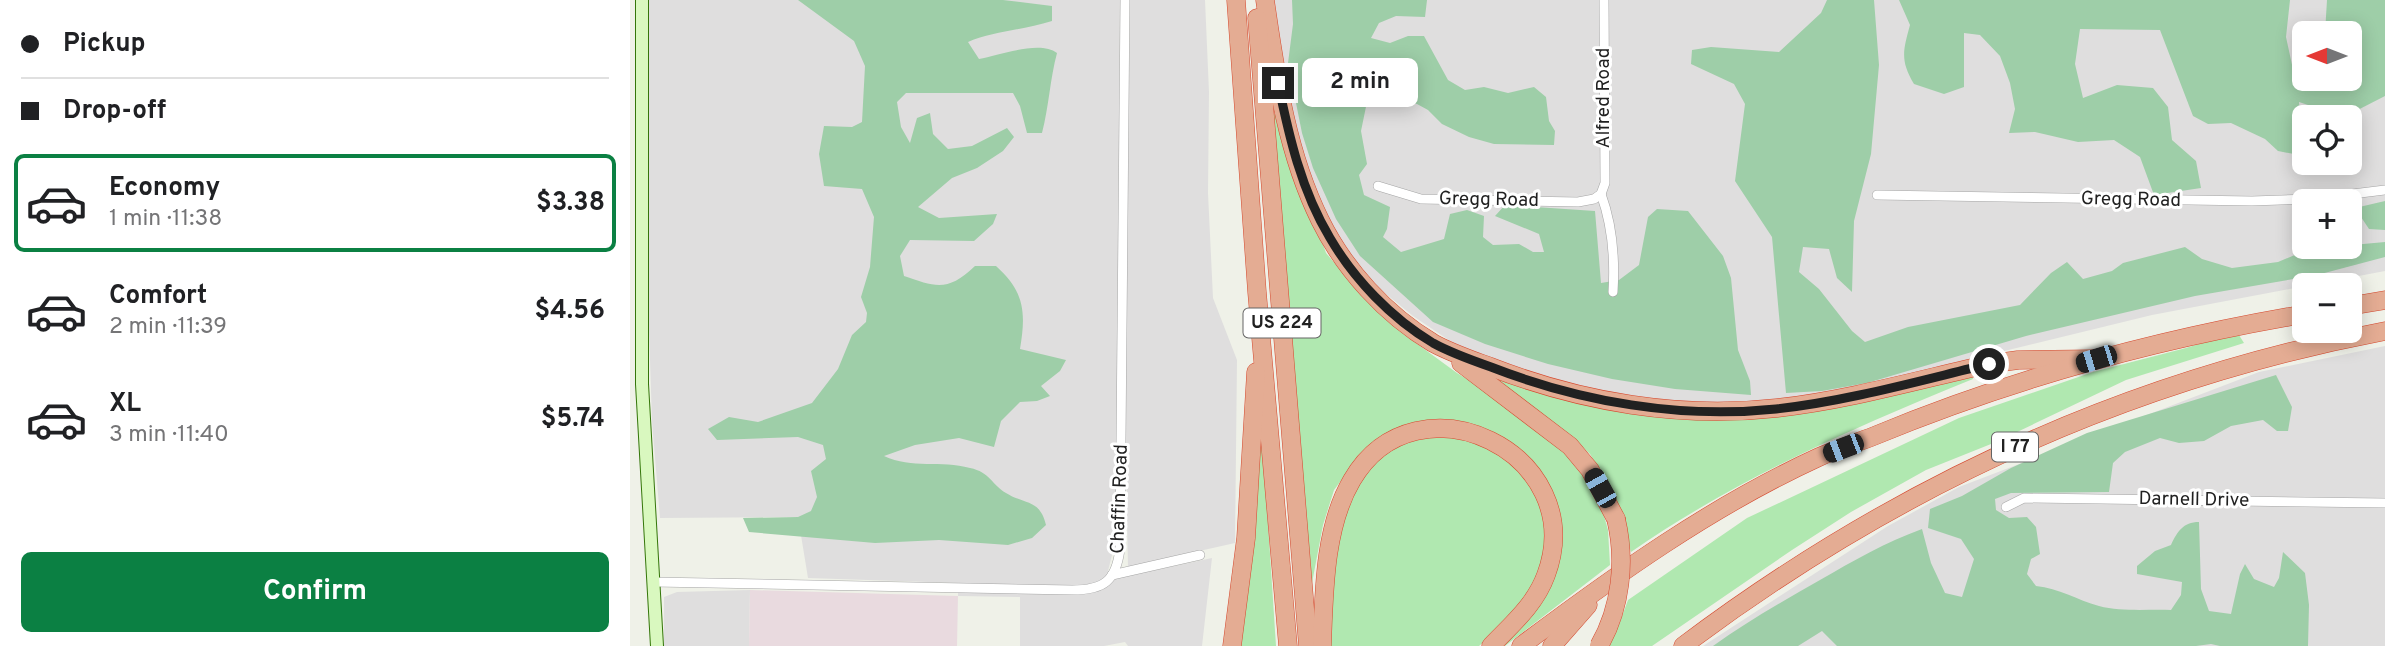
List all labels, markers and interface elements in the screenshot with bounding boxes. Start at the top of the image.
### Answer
north arrow [2292,21,2362,91]
map controls [2292,21,2362,343]
text: Pickup [63,28,146,61]
street label: Alfred Road [1592,48,1616,148]
callout: 2 min [1302,58,1418,108]
route end [1262,67,1294,99]
text: 2 min [1330,68,1390,97]
text: Drop-off [63,95,166,128]
button: locate [2292,105,2362,175]
icon: car [25,172,88,235]
text: Economy [109,172,220,205]
text: $3.38 [536,187,605,220]
street label: Gregg Road [1439,187,1539,213]
street label: Gregg Road [2081,187,2181,213]
button: + [2292,189,2362,259]
text: 1 min · 11:38 [109,205,222,234]
button: − [2292,273,2362,343]
icon: car [25,280,88,343]
text: Comfort [109,280,207,313]
text: $4.56 [534,295,605,328]
road number: US 224 [1244,309,1320,338]
text: 2 min · 11:39 [109,313,227,342]
car [2073,343,2120,375]
route start [1973,348,2005,380]
icon: car [25,388,88,451]
text: XL [109,388,141,421]
text: $5.74 [541,403,605,436]
text: 3 min · 11:40 [109,421,229,450]
car [1820,431,1867,465]
road number: I 77 [1992,432,2038,462]
street label: Chaffin Road [1106,444,1134,554]
car [1581,465,1620,511]
street label: Darnell Drive [2138,487,2250,513]
button: Confirm [21,552,609,632]

